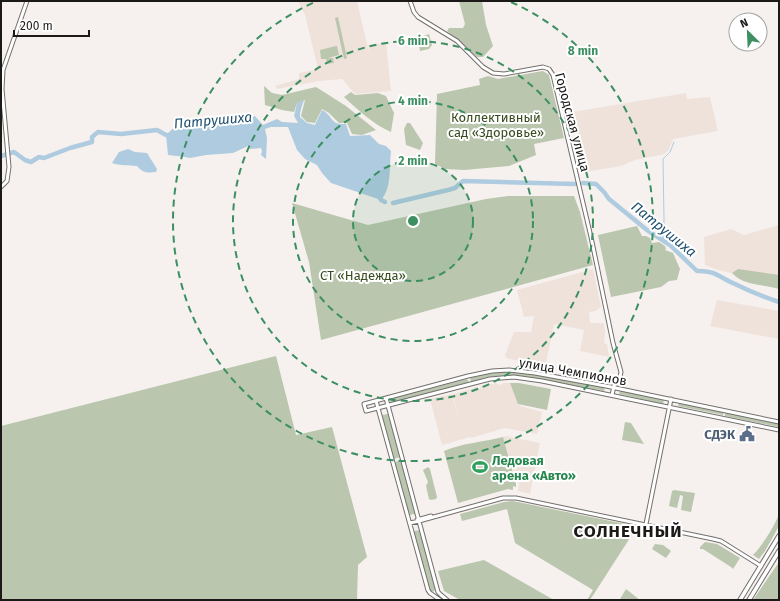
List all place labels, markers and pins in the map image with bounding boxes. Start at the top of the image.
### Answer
centre of rings [406,214,420,228]
public building icon: СДЭК [738,425,756,443]
place label: СДЭК [704,427,736,442]
place label: Ледовая арена «Авто» [492,453,576,483]
sports icon: Ледовая арена «Авто» [471,458,489,476]

